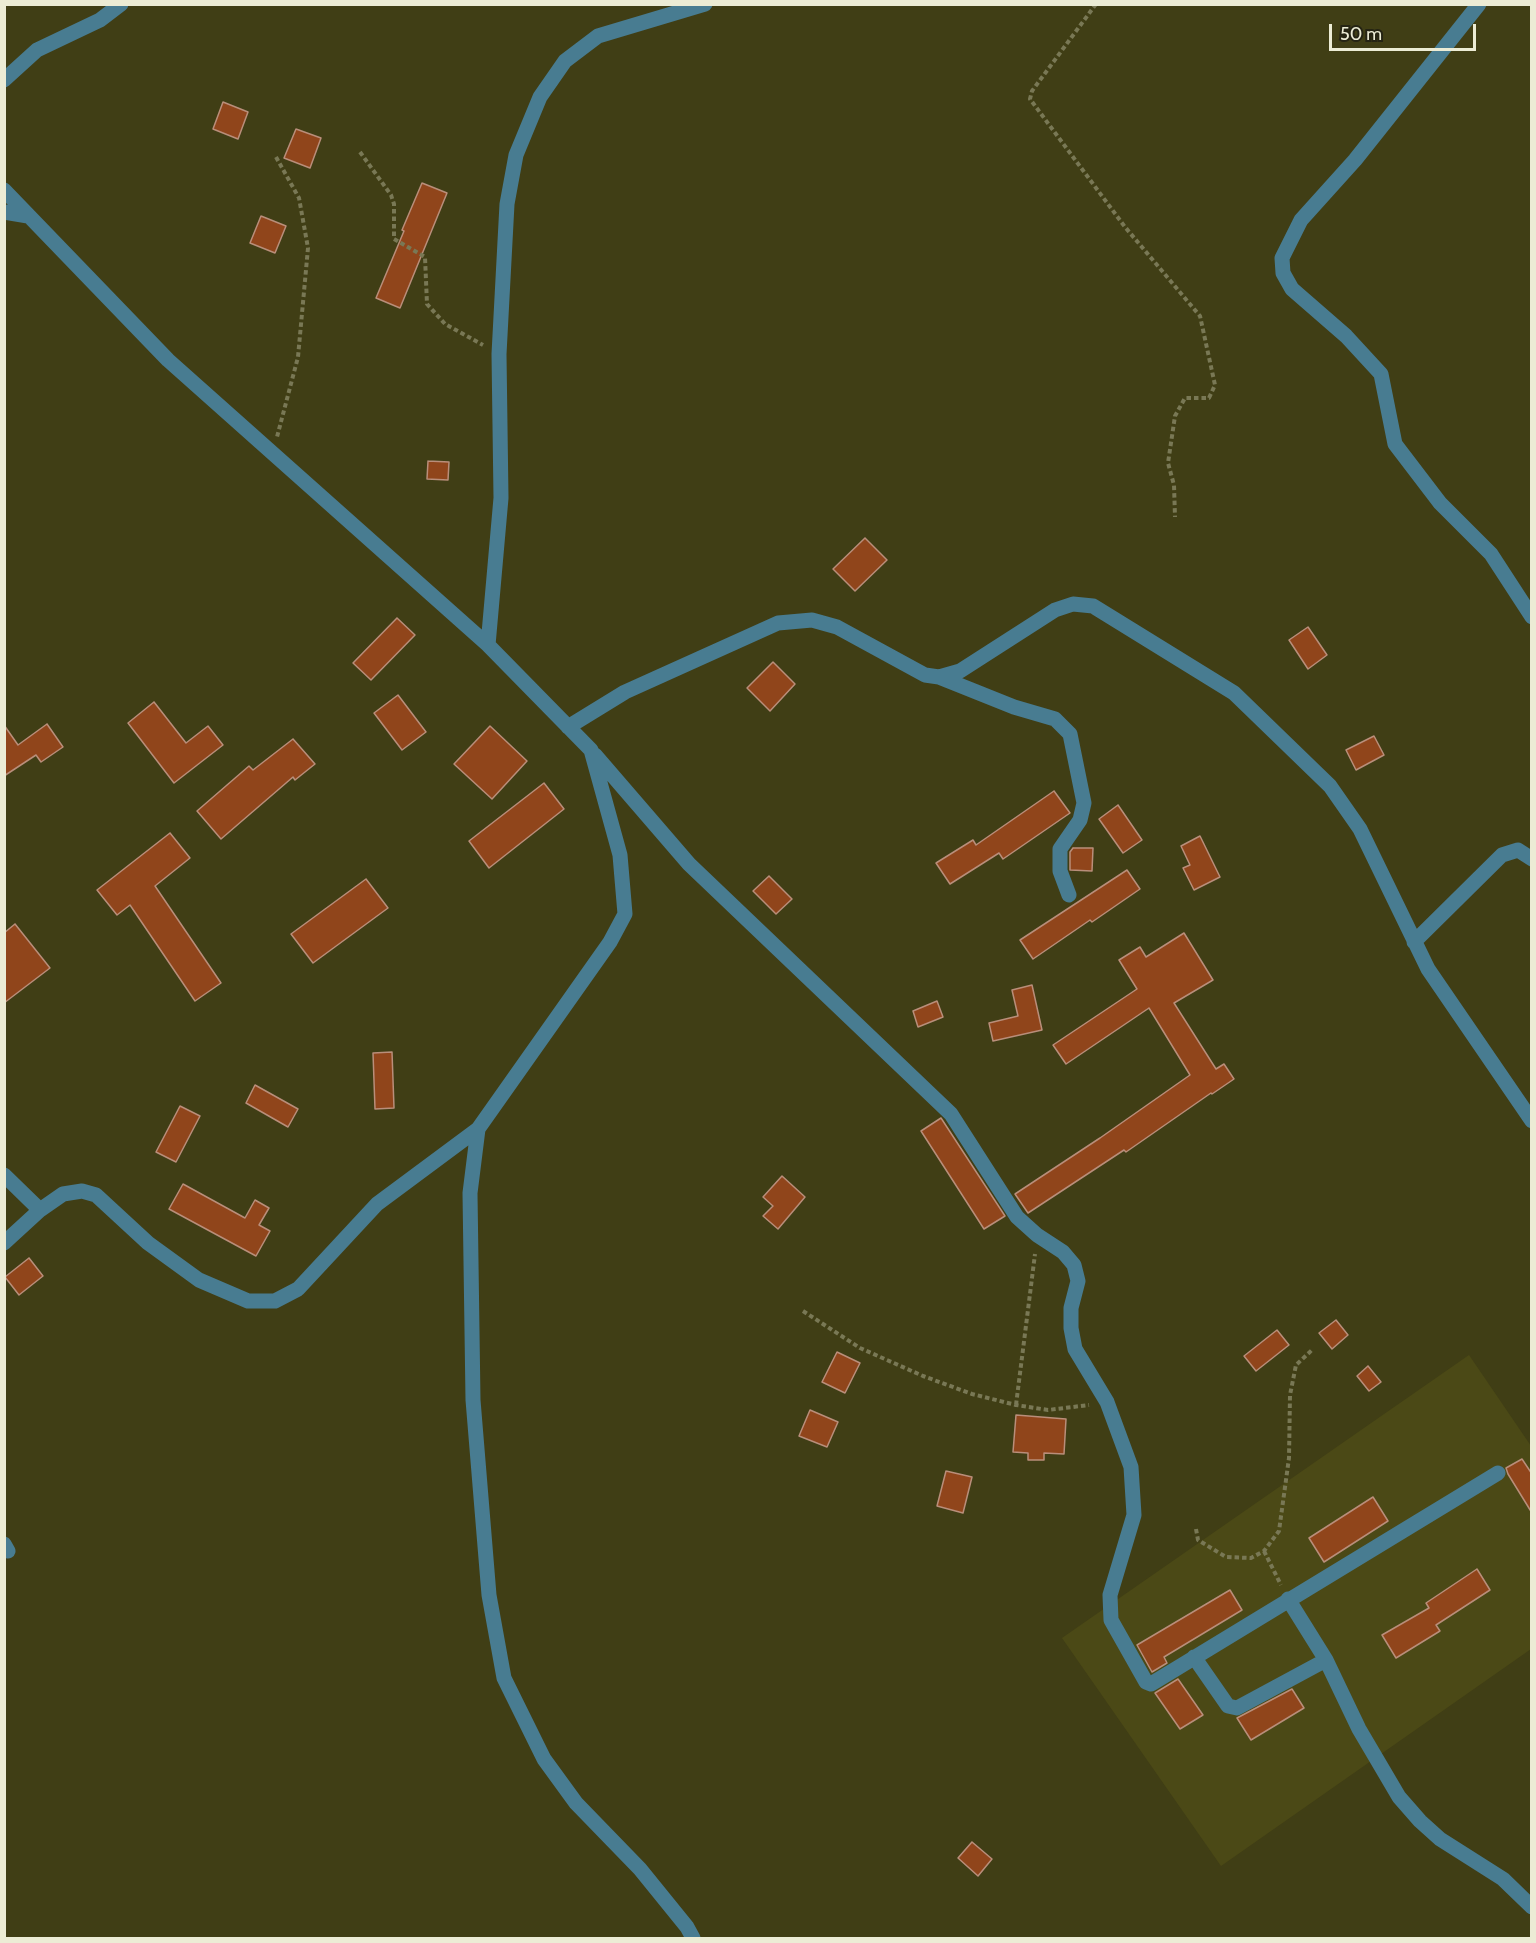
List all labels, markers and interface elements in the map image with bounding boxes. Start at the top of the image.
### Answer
scale bar [1332,12,1479,50]
text: 50 m [1340,23,1382,45]

